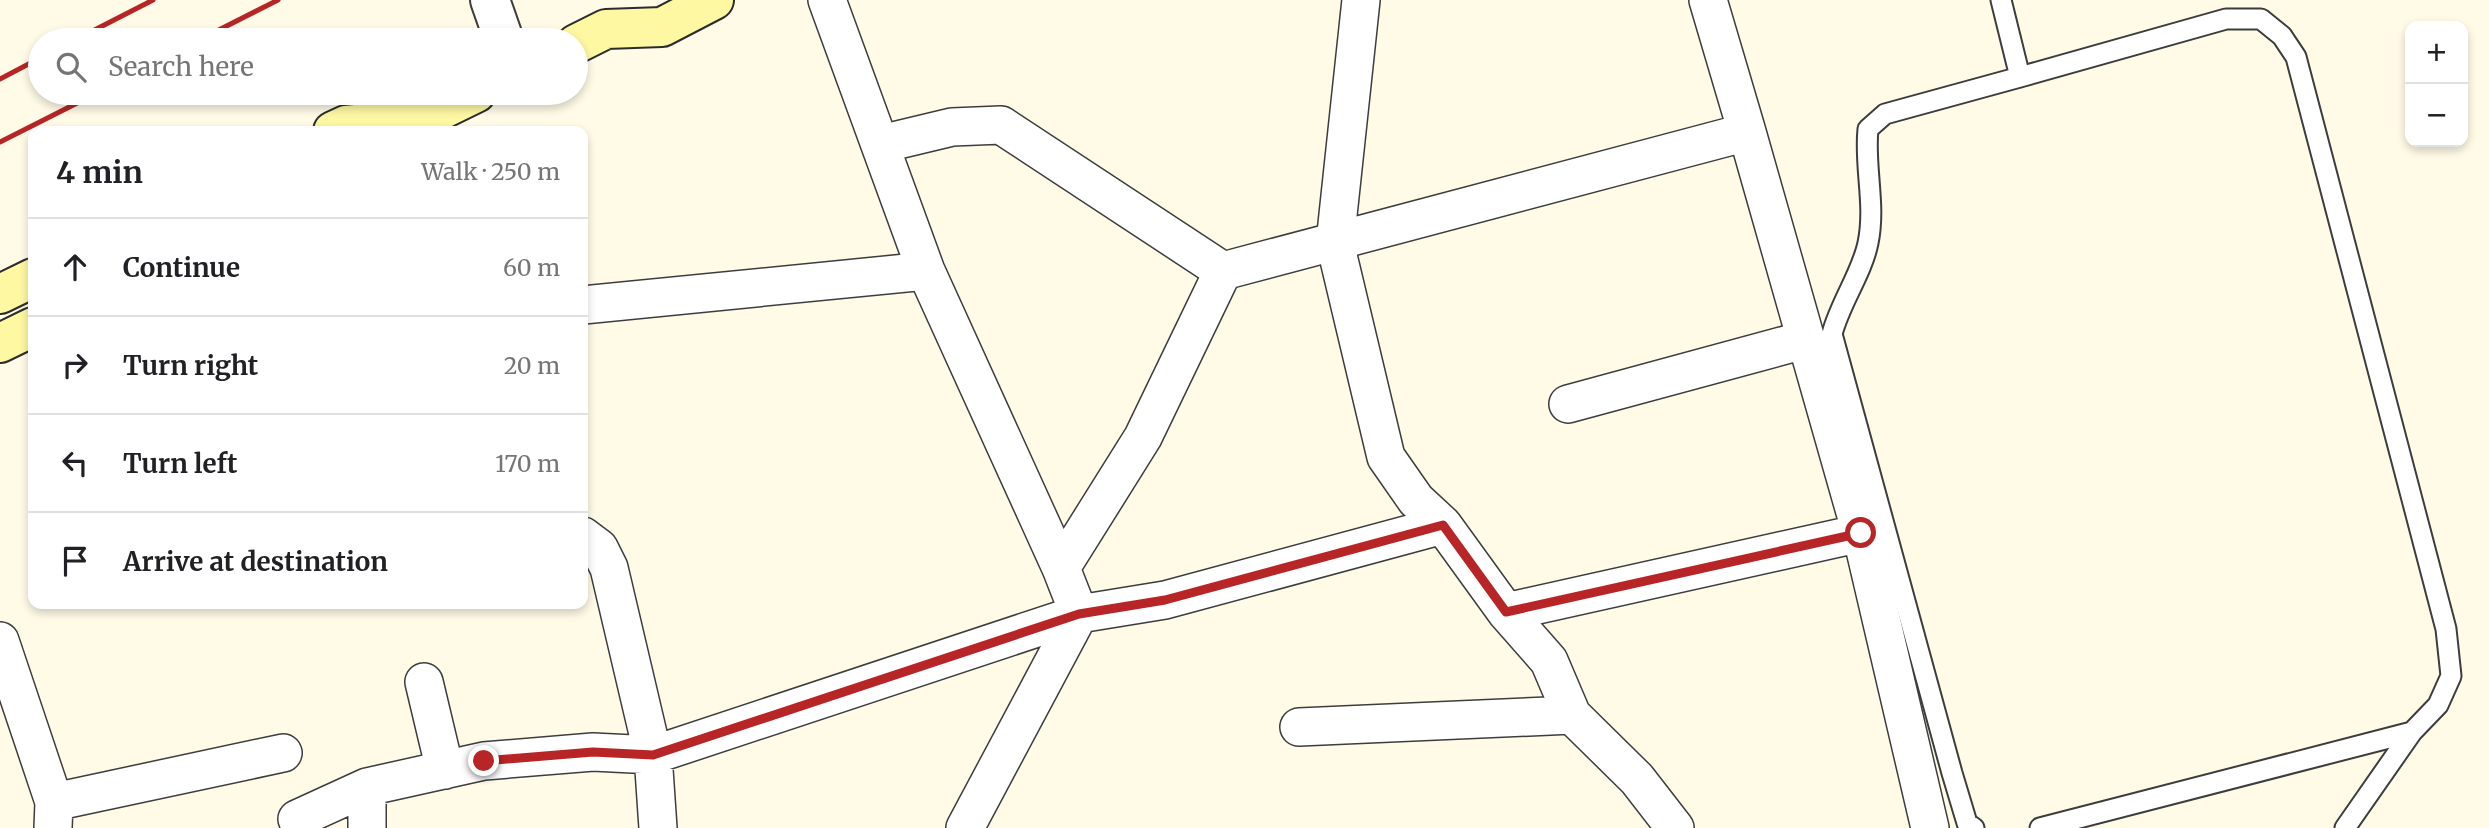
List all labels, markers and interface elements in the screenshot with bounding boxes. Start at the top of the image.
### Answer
map controls [2405,21,2468,147]
button: + [2405,21,2468,84]
search box [28,28,588,105]
icon: search [52,48,90,86]
text: Search here [108,50,254,83]
button: − [2405,84,2468,147]
text: 4 min [56,153,143,191]
text: Walk · 250 m [421,157,560,186]
icon: ahead [56,248,94,286]
text: Continue [123,251,240,284]
text: 60 m [503,253,560,282]
icon: right [56,346,94,384]
text: Turn right [123,349,258,382]
text: 20 m [504,351,560,380]
icon: left [56,444,94,482]
text: Turn left [123,447,237,480]
text: 170 m [495,449,560,478]
route start [1845,517,1876,548]
icon: arrive [56,542,94,580]
text: Arrive at destination [123,545,388,578]
route end [468,745,499,776]

